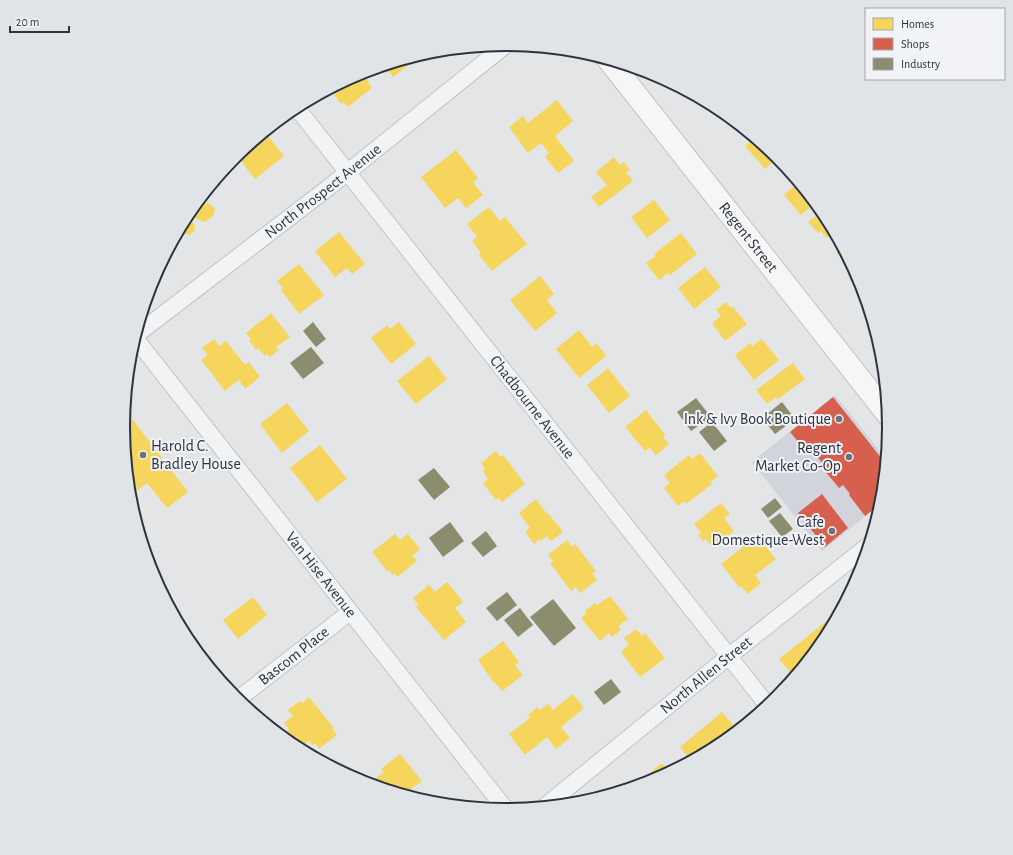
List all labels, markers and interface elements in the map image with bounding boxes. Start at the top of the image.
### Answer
scale bar [10,8,69,34]
legend [865,8,1005,80]
text: 20 m [16,16,39,28]
text: Homes [901,18,934,30]
text: Shops [901,38,929,50]
text: Industry [901,58,940,71]
street label: North Prospect Avenue [262,141,384,241]
street label: Regent Street [716,199,781,276]
street label: Chadbourne Avenue [487,352,578,462]
place label: Ink & Ivy Book Boutique [684,411,831,428]
marker: Ink & Ivy Book Boutique [834,414,844,424]
place label: Harold C. Bradley House [151,438,241,473]
place label: Regent Market Co-Op [755,440,841,474]
marker: Harold C. Bradley House [138,450,148,460]
marker: Regent Market Co-Op [844,452,854,462]
place label: Cafe Domestique-West [712,514,824,548]
marker: Cafe Domestique-West [827,526,837,536]
street label: Van Hise Avenue [283,529,359,620]
street label: Bascom Place [256,623,332,688]
street label: North Allen Street [657,633,755,717]

